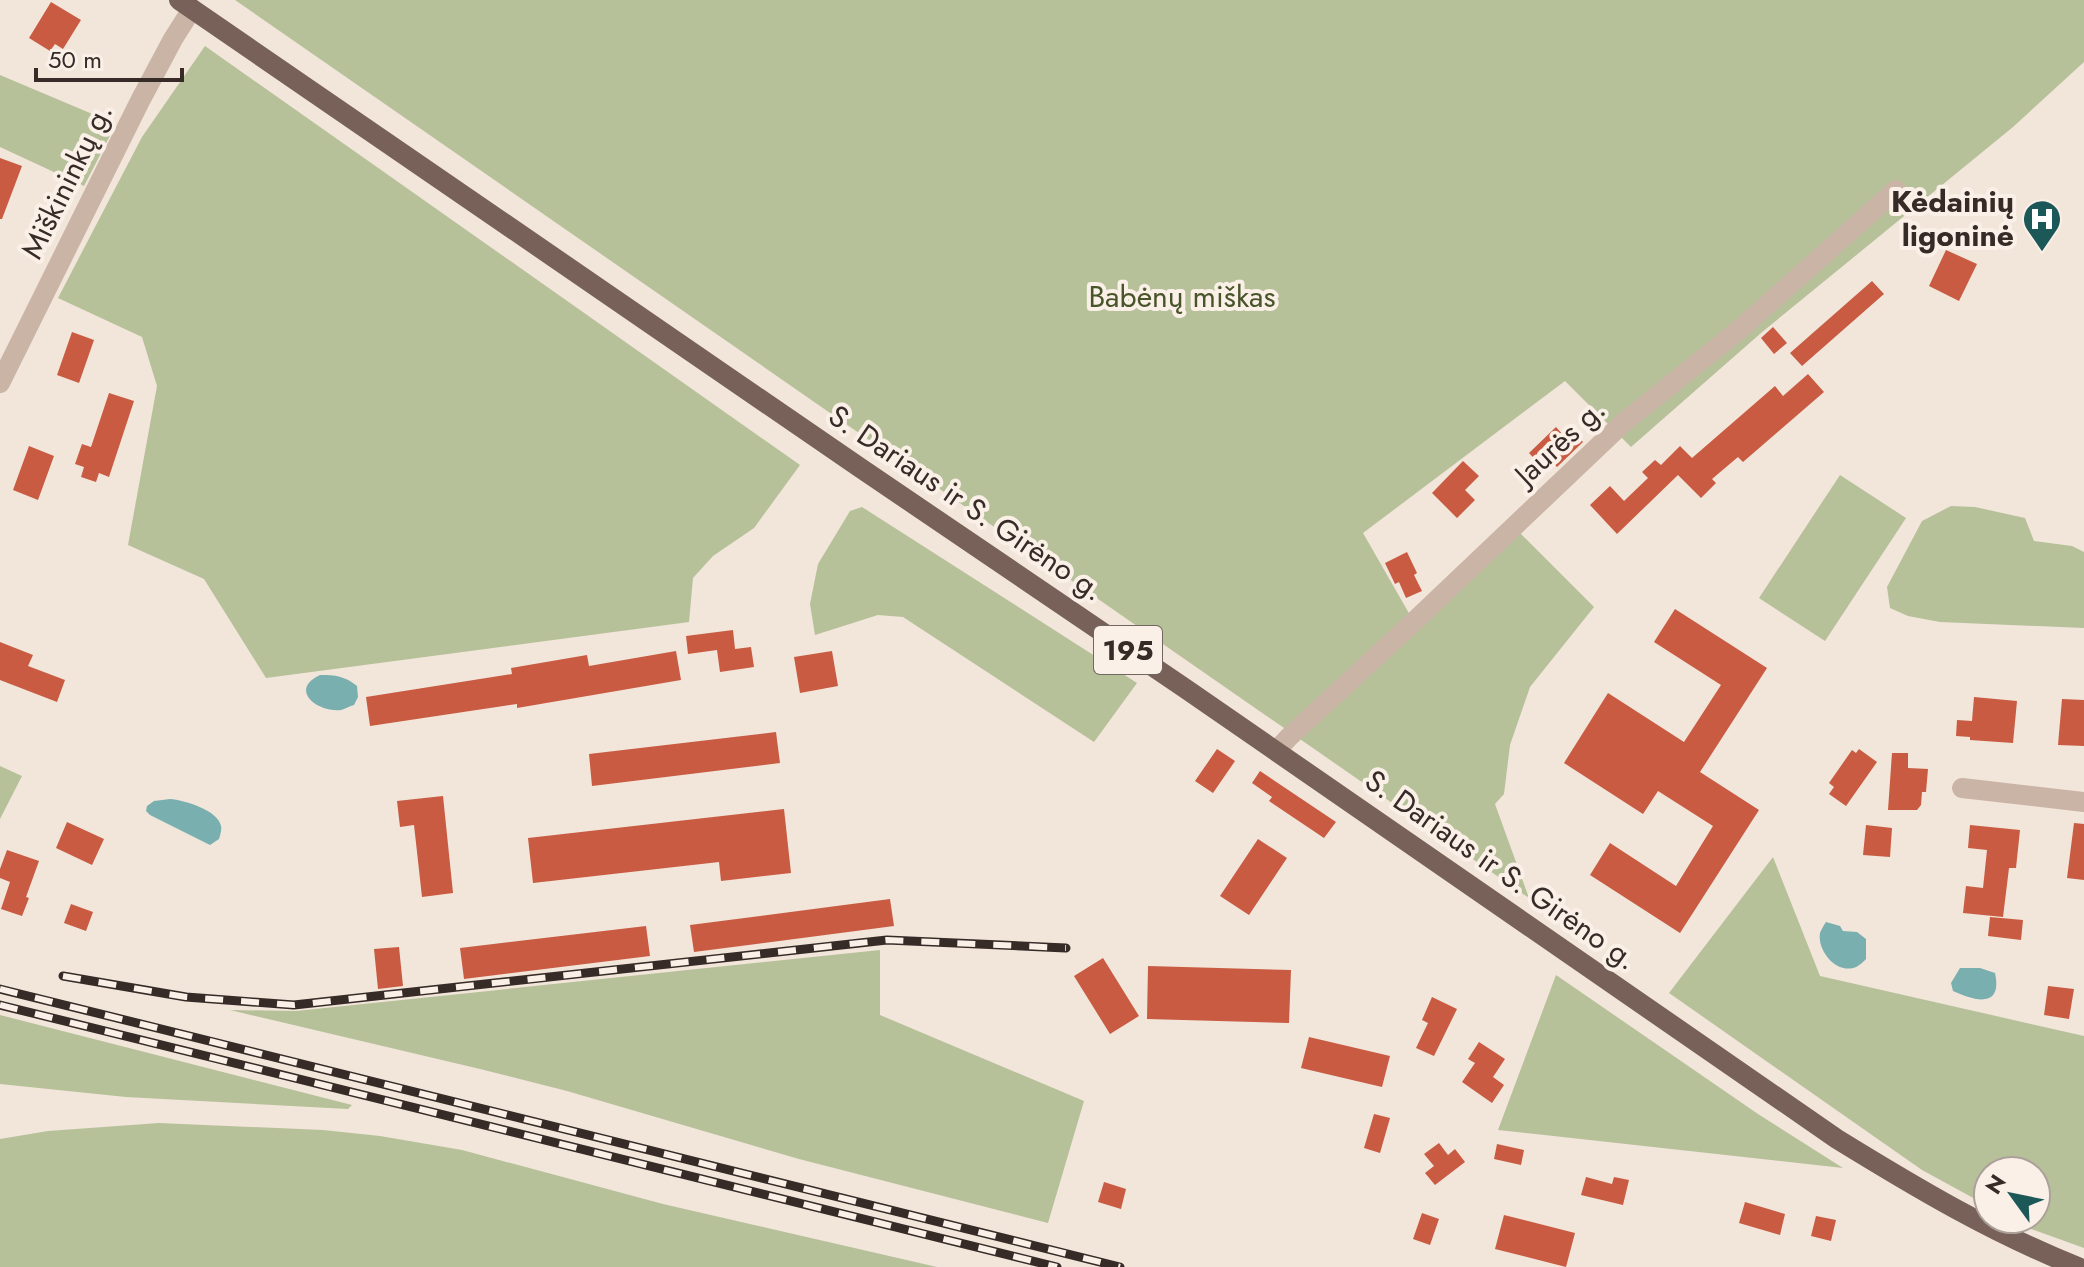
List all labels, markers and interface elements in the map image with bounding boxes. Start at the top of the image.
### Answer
scale bar [36,32,182,82]
text: 50 m [48,42,102,77]
street label: Miškininkų g. [10,96,123,266]
place label: Kėdainių ligoninė [1891,180,2014,257]
hospital icon: Kėdainių ligoninė [2021,198,2063,253]
park label: Babėnų miškas [1088,275,1276,318]
street label: Jaurės g. [1502,388,1615,498]
street label: S. Dariaus ir S. Girėno g. [820,394,1112,611]
road number: 195 [1094,626,1162,674]
street label: S. Dariaus ir S. Girėno g. [1356,759,1646,980]
north arrow [1972,1155,2052,1235]
text: N [1977,1168,2013,1200]

